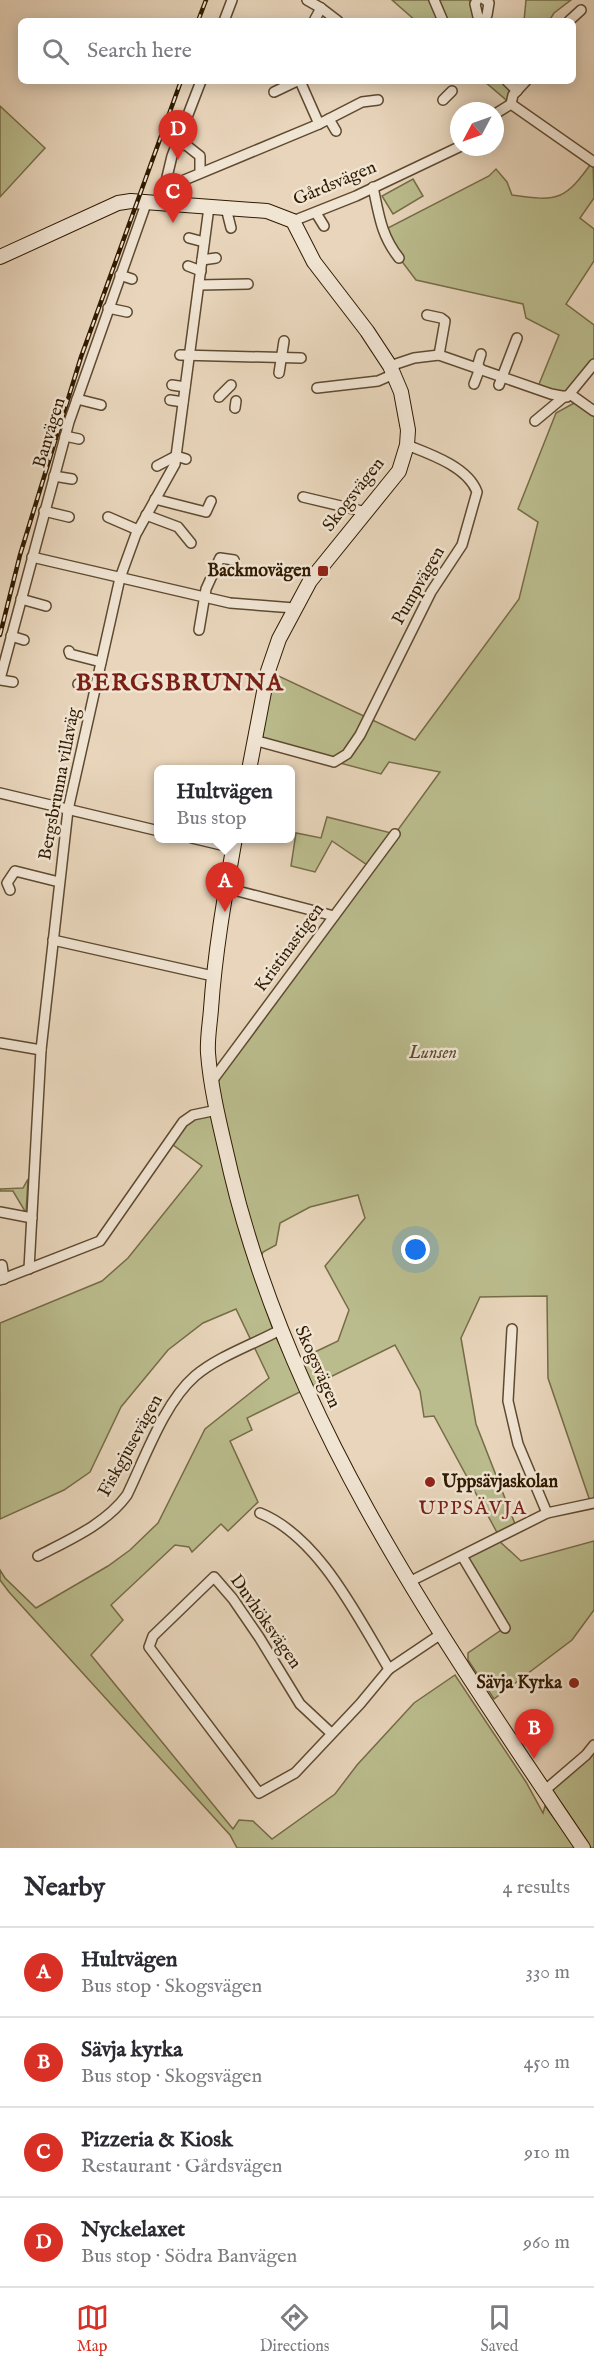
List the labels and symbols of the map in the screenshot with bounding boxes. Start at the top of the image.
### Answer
north arrow [450,102,504,156]
pin: D [158,110,198,160]
street label: Gårdsvägen [290,156,380,212]
pin: C [154,174,192,223]
street label: Banvägen [28,395,72,471]
street label: Skogsvägen [318,453,390,537]
street label: Pumpvägen [387,542,451,629]
place label: Backmovägen [207,560,311,583]
marker: Backmovägen [316,564,330,578]
district label: BERGSBRUNNA [76,668,285,699]
street label: Bergsbrunna villaväg [34,706,86,862]
pin: A [206,862,244,912]
street label: Kristinastigen [250,899,330,997]
park label: Lunsen [408,1042,457,1065]
your location [401,1235,430,1264]
street label: Skogsvägen [289,1322,346,1412]
street label: Fiskgjusevägen [93,1390,169,1501]
place label: Uppsävjaskolan [441,1471,558,1494]
marker: Uppsävjaskolan [423,1475,437,1489]
district label: UPPSÄVJA [418,1496,528,1521]
street label: Duvhöksvägen [224,1570,306,1674]
place label: Sävja Kyrka [477,1672,563,1695]
marker: Sävja Kyrka [567,1676,581,1690]
pin: B [514,1710,554,1759]

